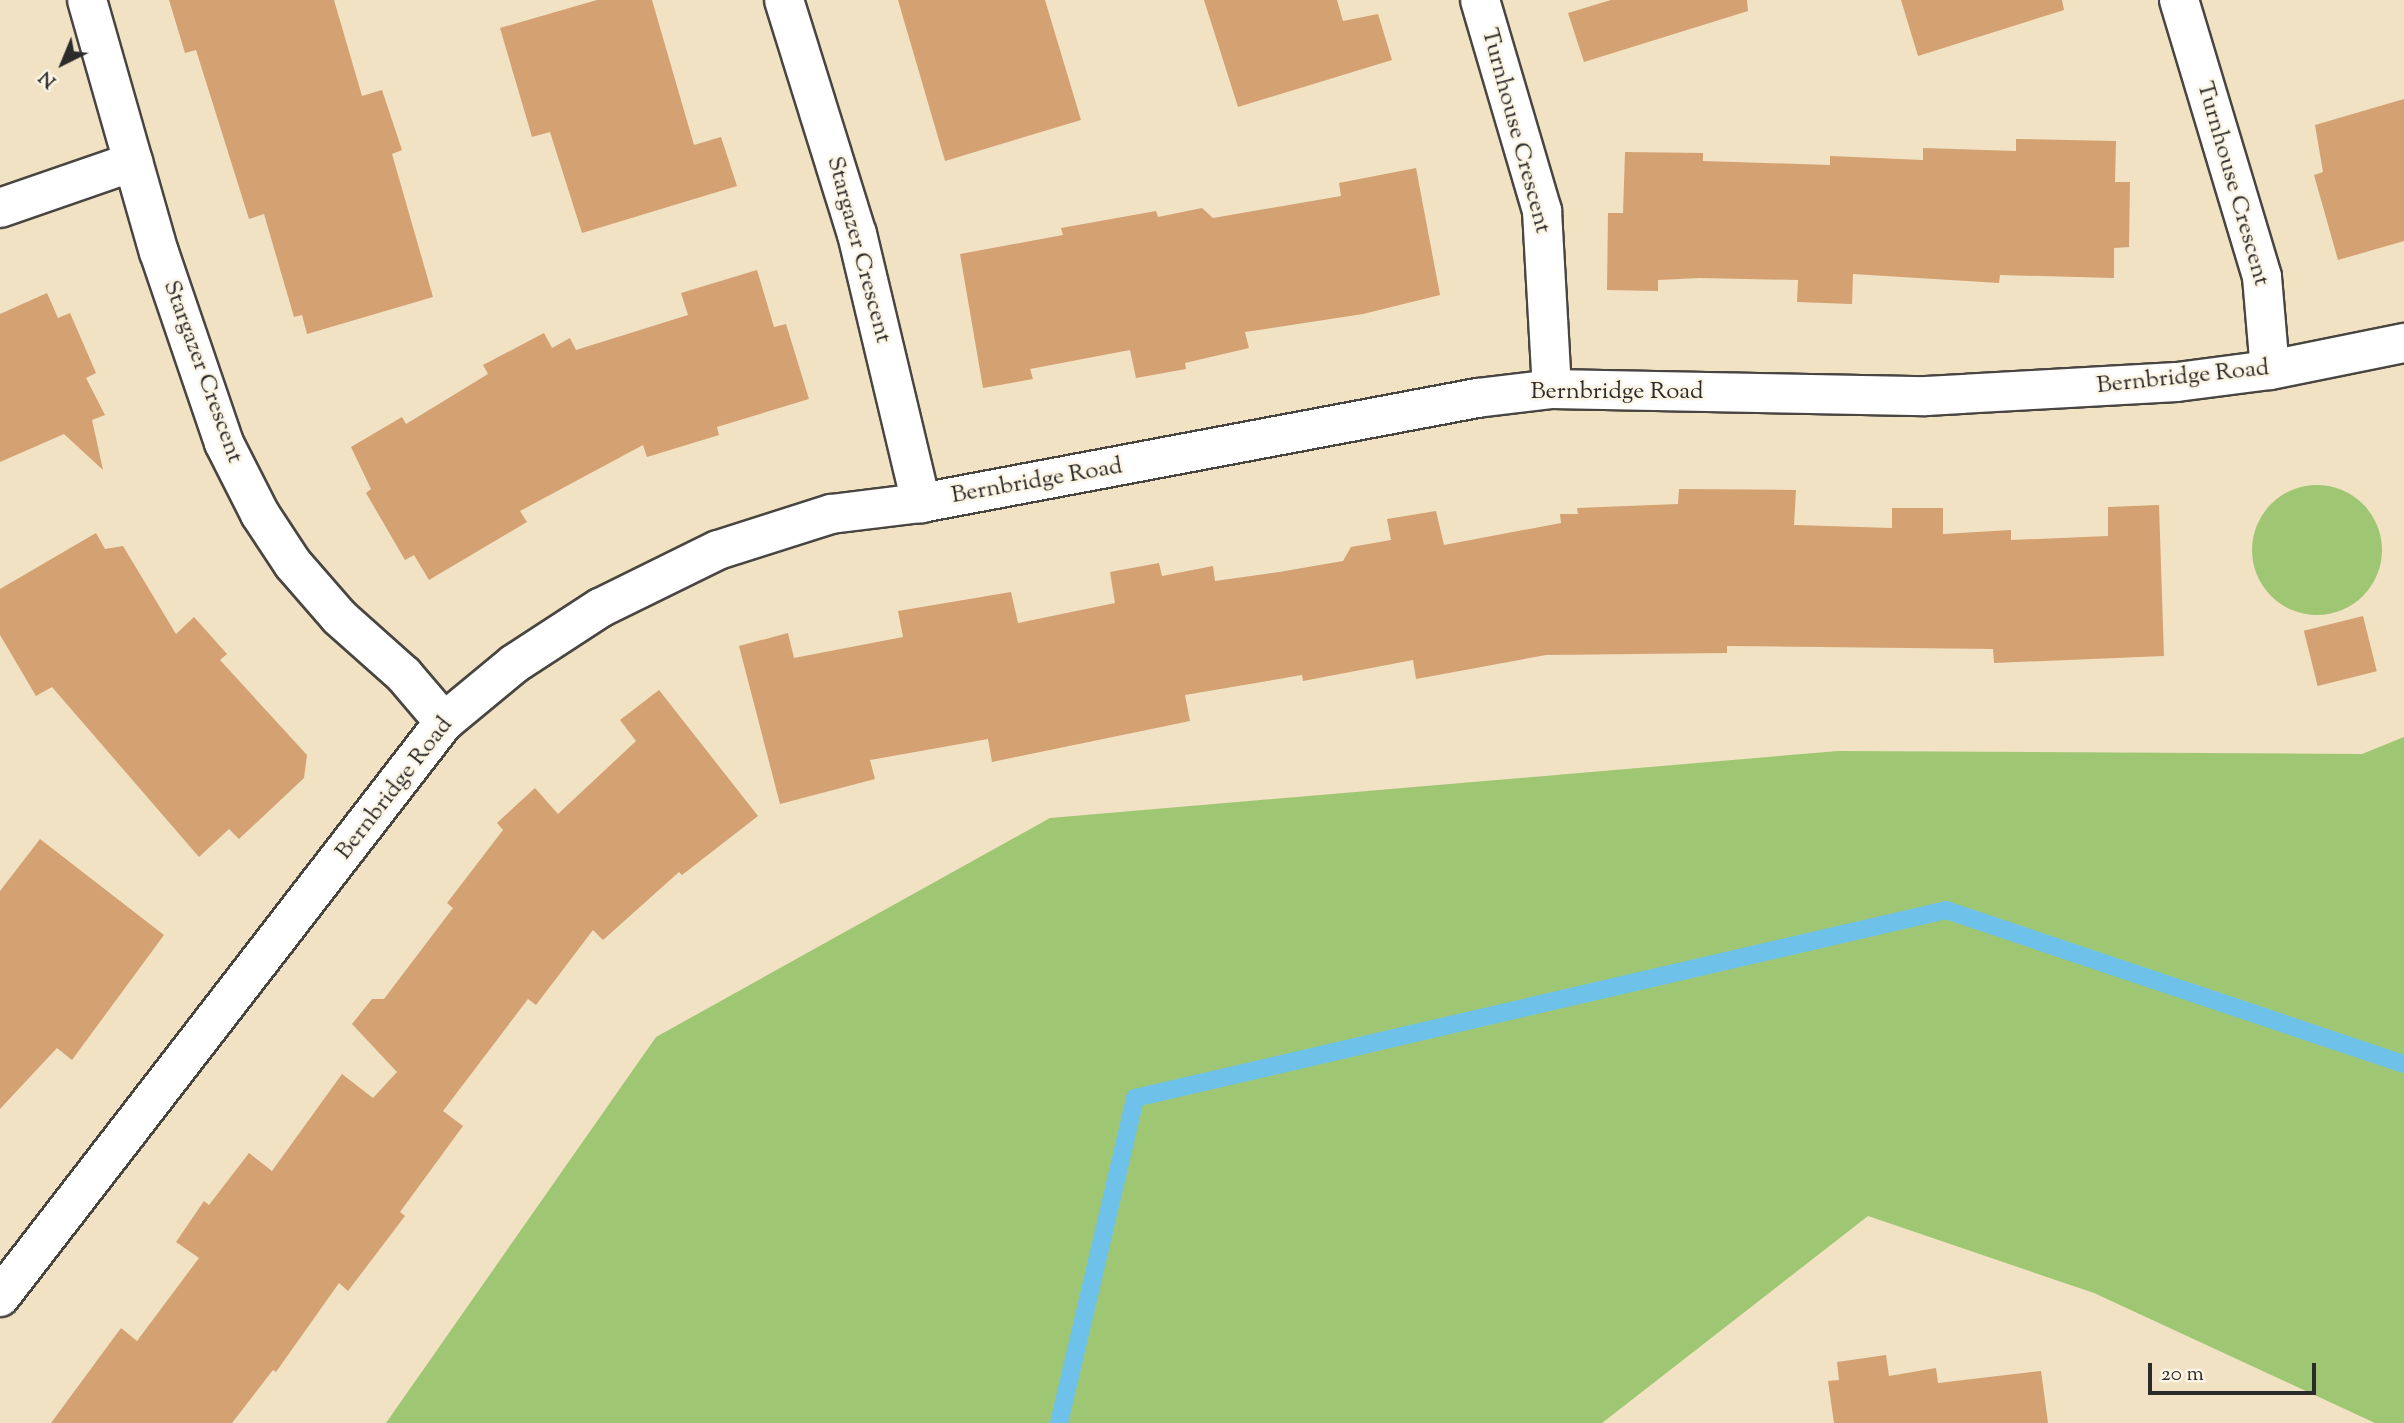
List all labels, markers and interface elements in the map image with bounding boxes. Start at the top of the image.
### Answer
street label: Turnhouse Crescent [1474,25,1556,237]
north arrow [28,28,98,98]
text: N [34,64,63,94]
street label: Turnhouse Crescent [2189,79,2275,289]
street label: Stargazer Crescent [819,153,897,347]
street label: Stargazer Crescent [156,277,248,467]
street label: Bernbridge Road [2095,355,2271,401]
street label: Bernbridge Road [1530,379,1704,407]
street label: Bernbridge Road [949,453,1125,511]
street label: Bernbridge Road [330,712,460,866]
scale bar [2152,1350,2320,1394]
text: 20 m [2161,1360,2204,1390]

